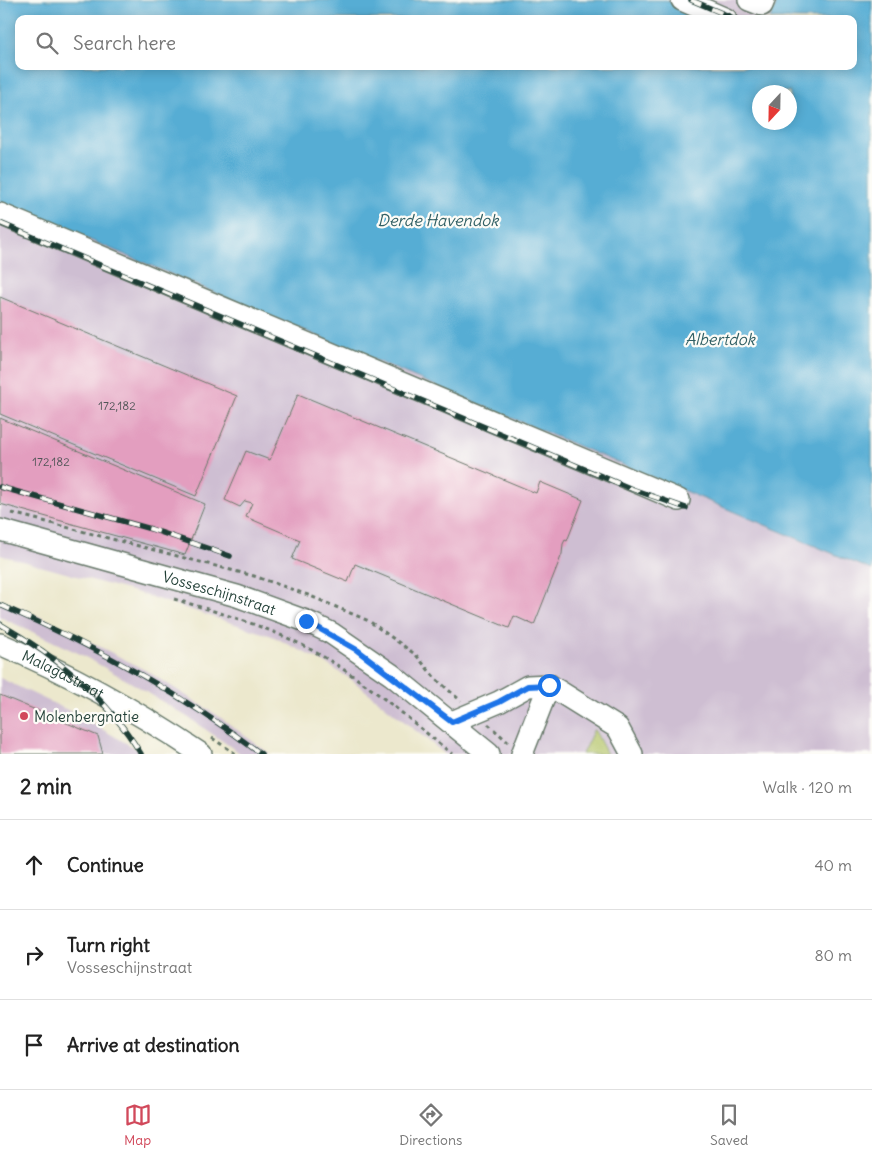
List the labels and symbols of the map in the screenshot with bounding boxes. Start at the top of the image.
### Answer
north arrow [752,85,797,130]
water label: Derde Havendok [378,210,500,230]
water label: Albertdok [685,329,757,349]
house number: 172,182 [98,398,136,413]
house number: 172,182 [32,454,70,469]
street label: Vosseschijnstraat [160,566,279,619]
route end [295,610,318,633]
street label: Malagastraat [19,645,108,702]
route start [538,674,561,697]
place label: Molenbergnatie [34,707,139,726]
marker: Molenbergnatie [18,710,30,722]

